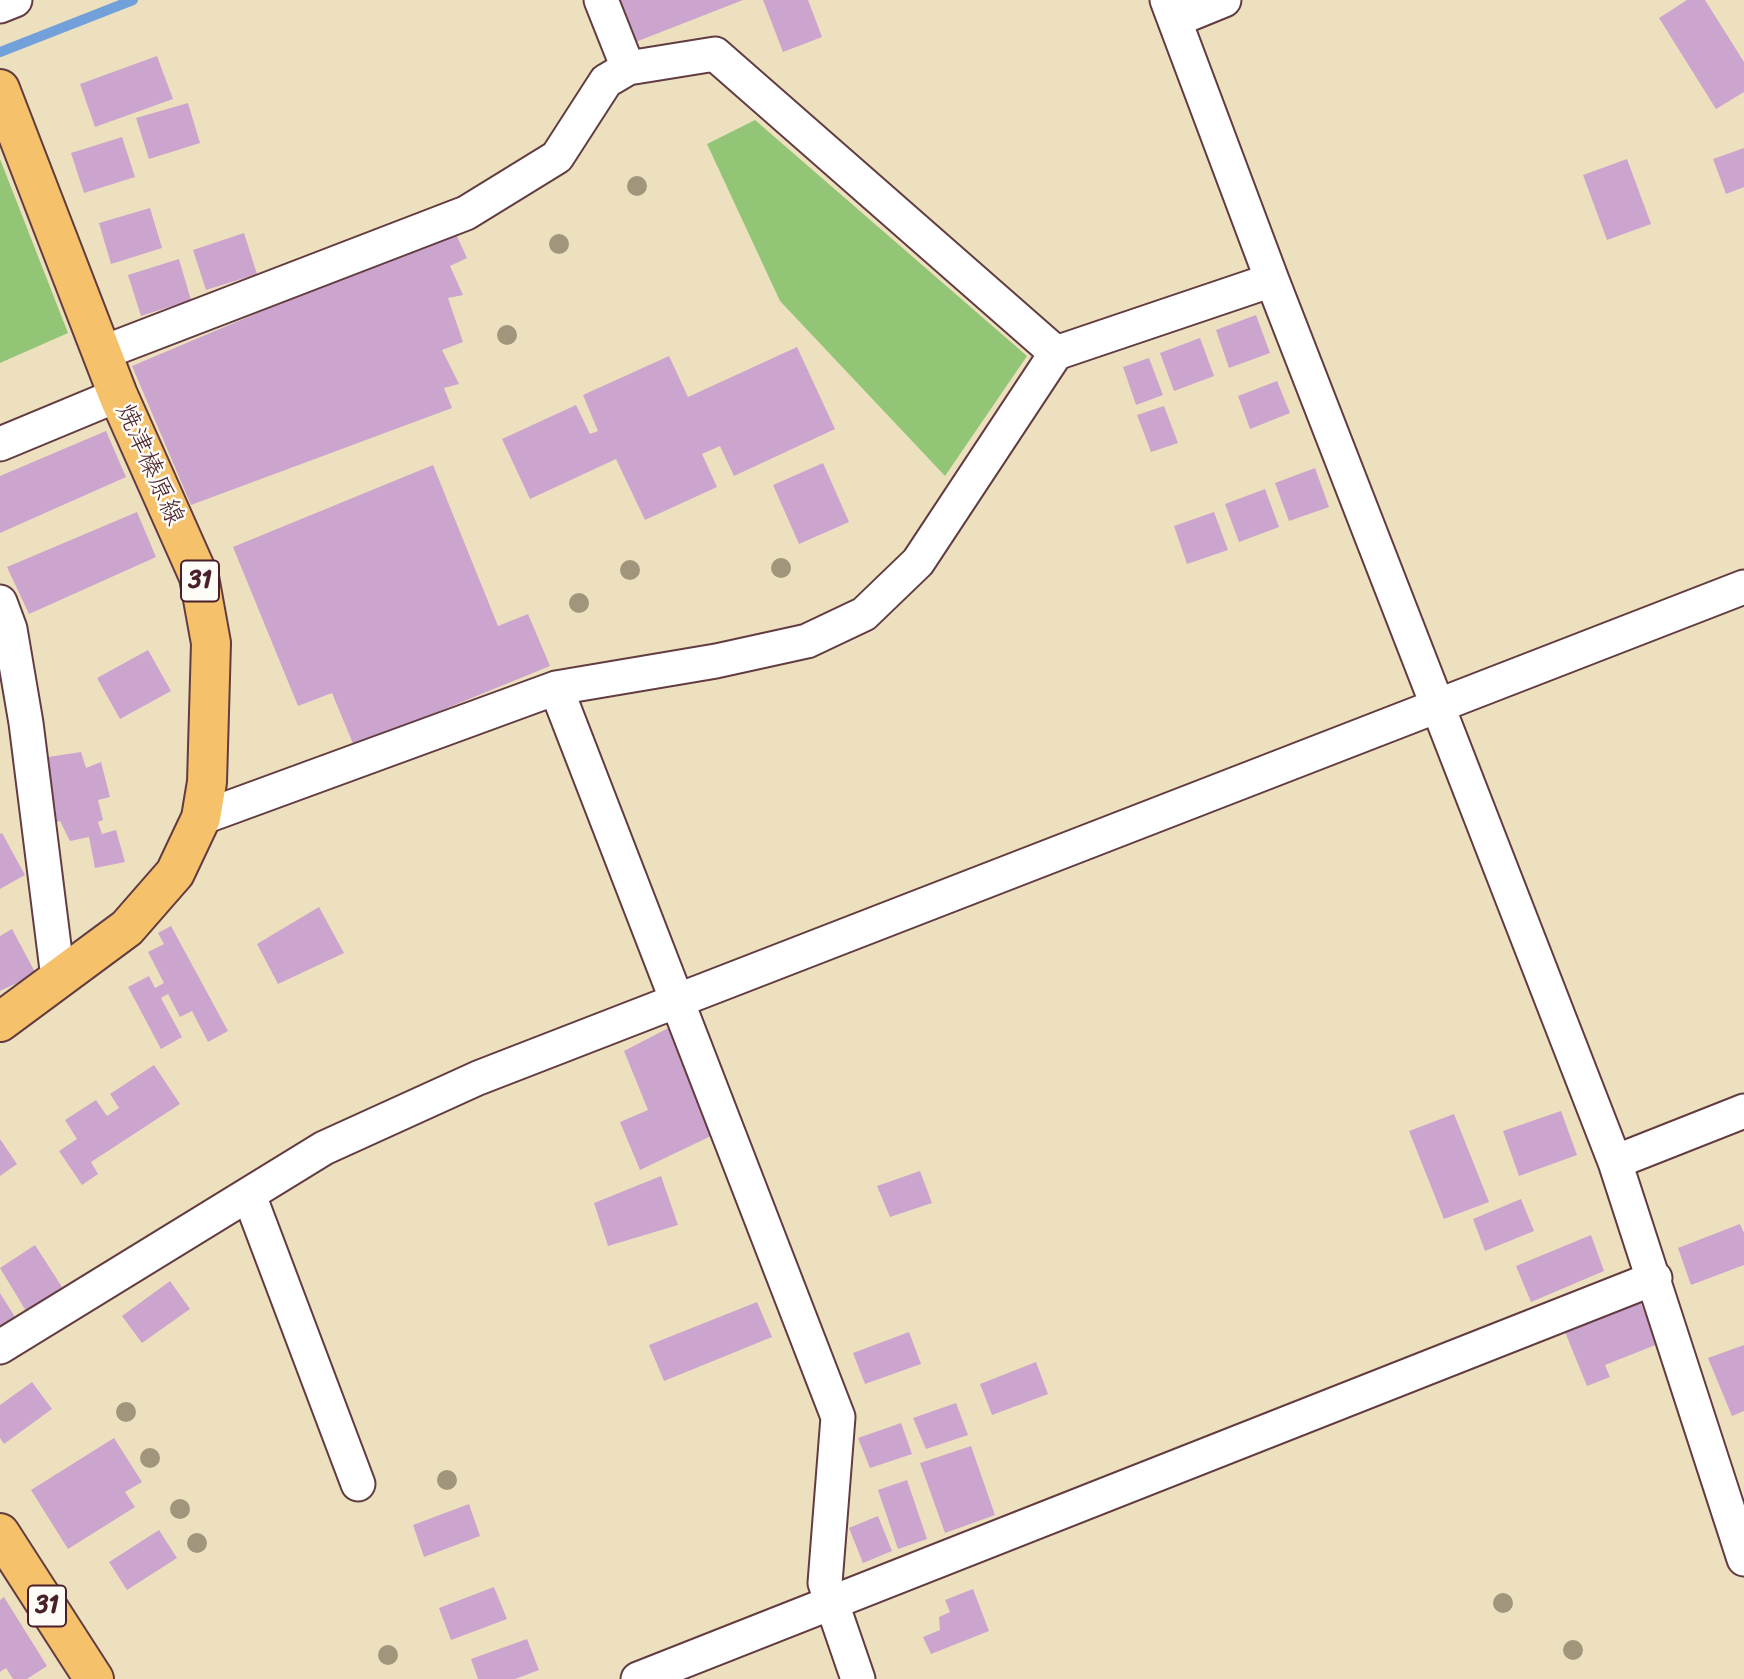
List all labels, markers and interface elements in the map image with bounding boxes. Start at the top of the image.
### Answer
street label: 焼津榛原線 [108,399,190,531]
road number: 31 [181,560,219,602]
road number: 31 [28,1586,66,1626]

